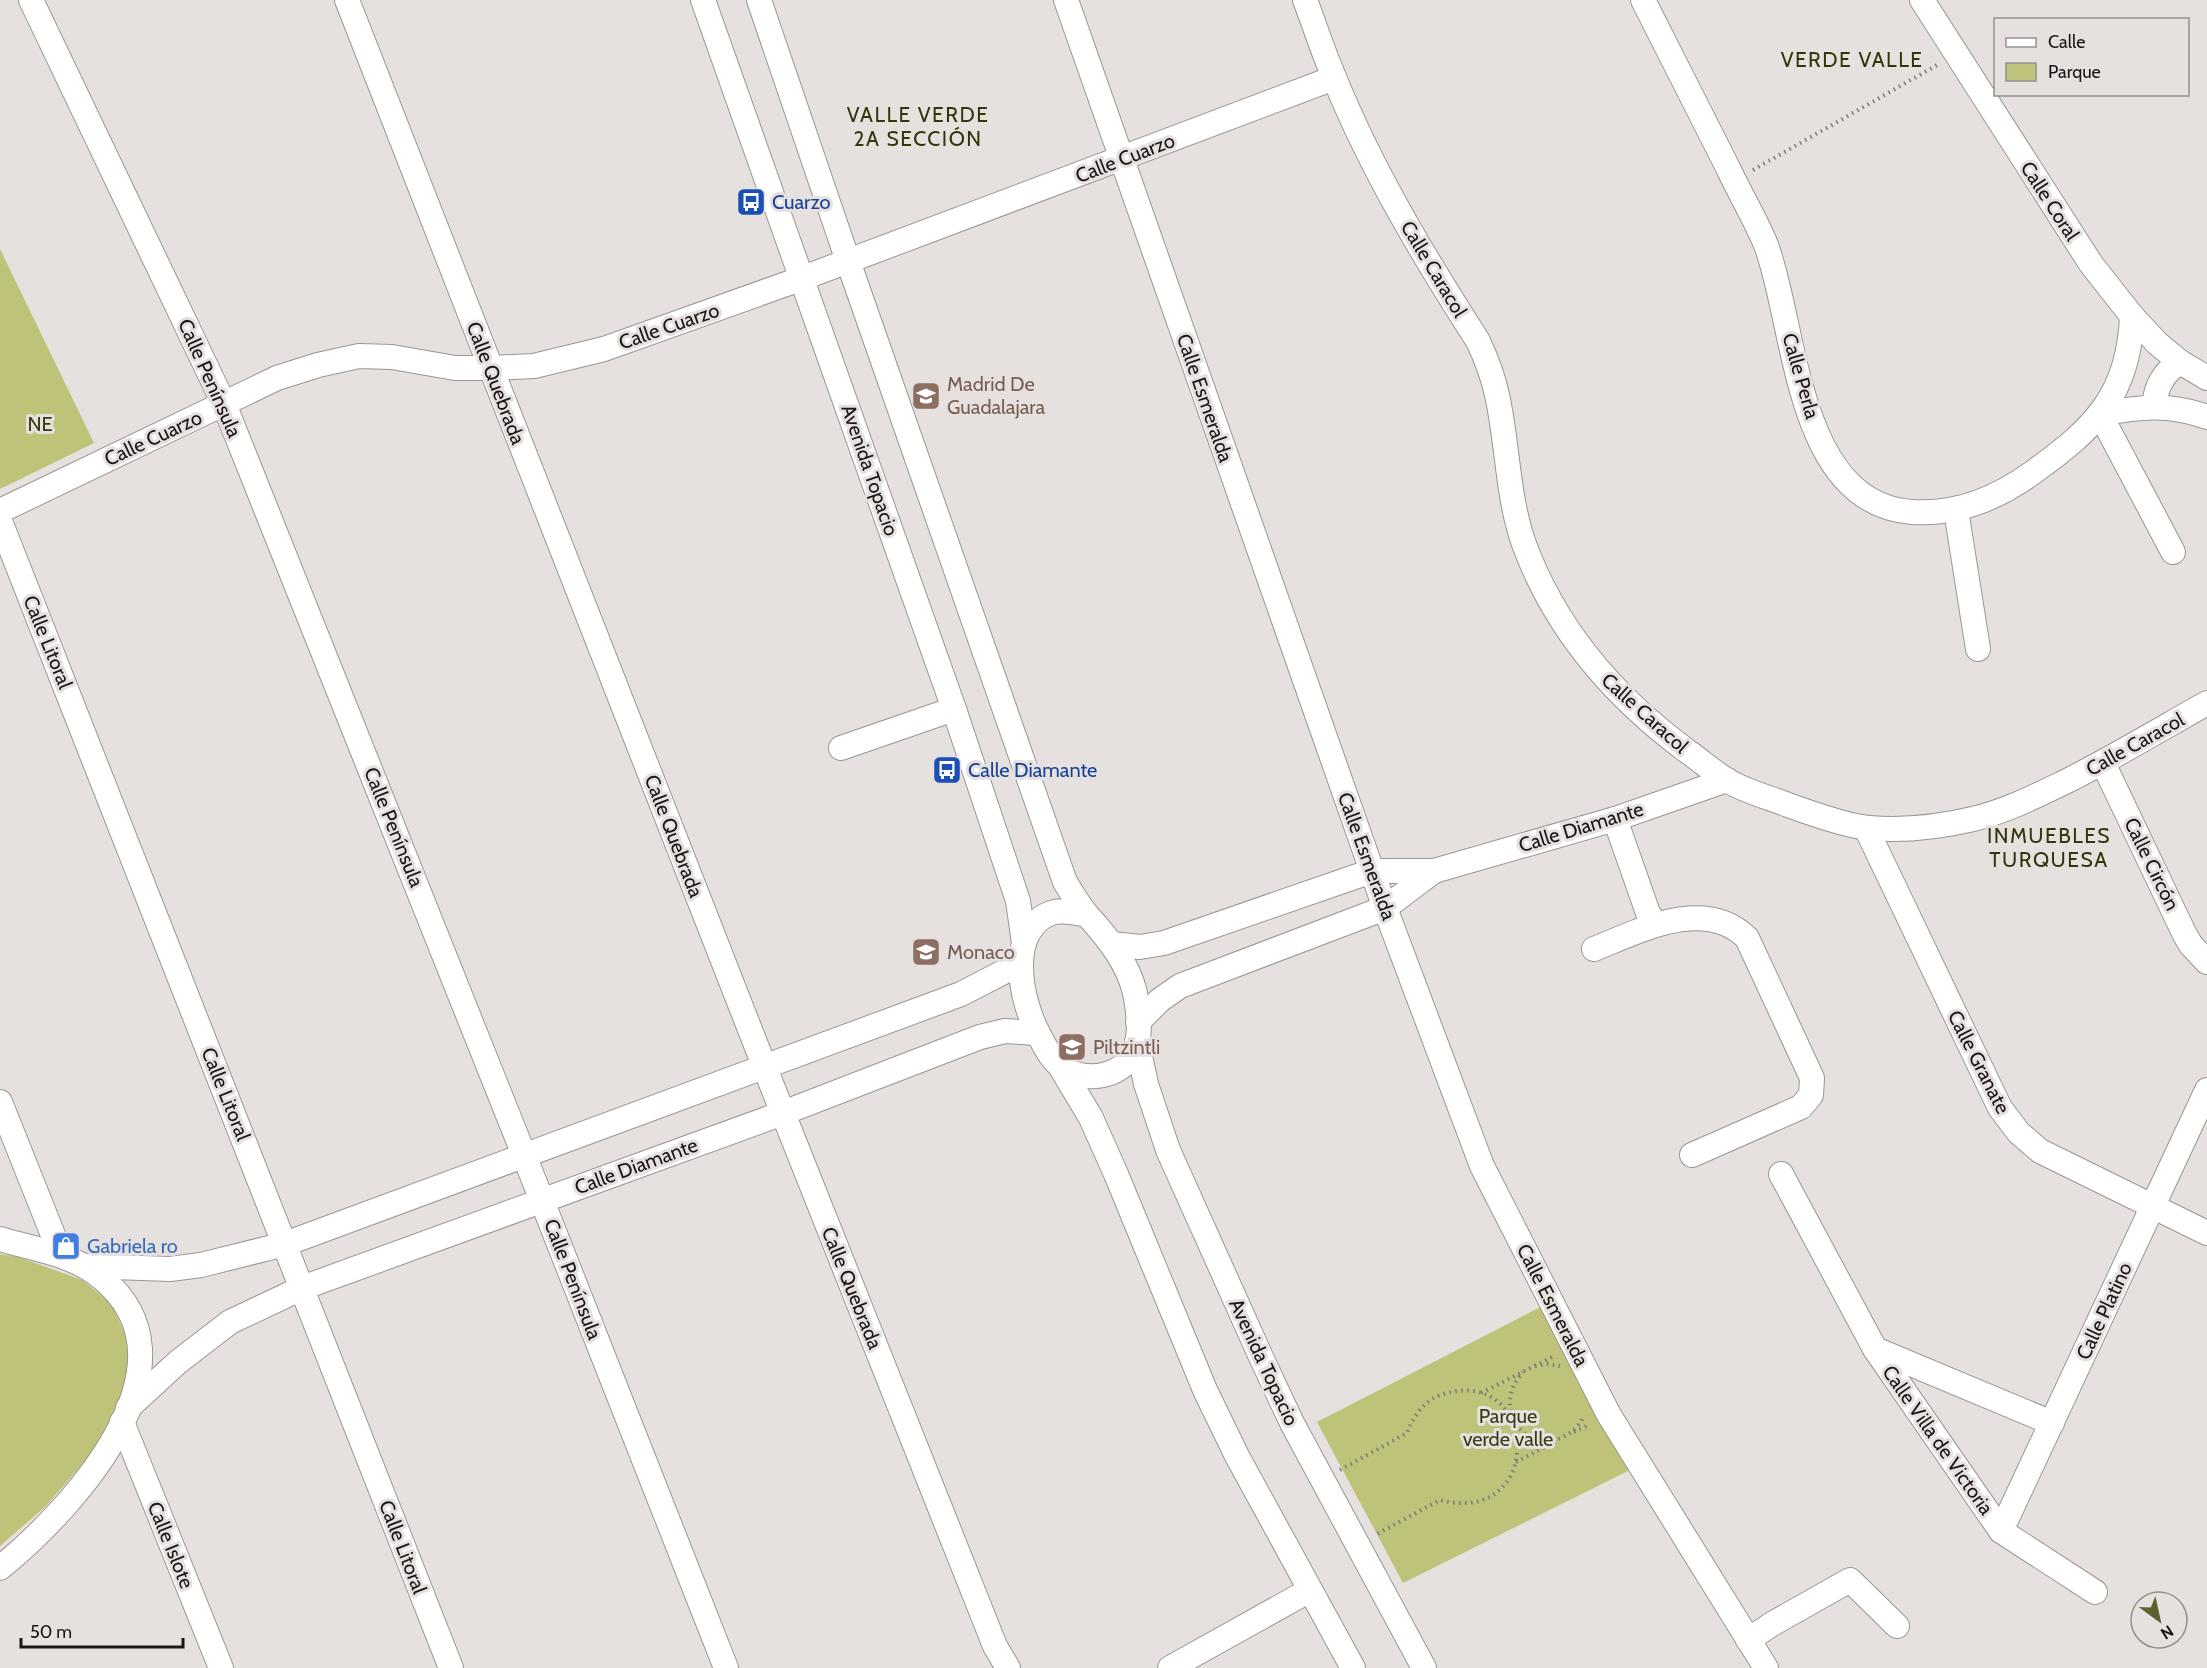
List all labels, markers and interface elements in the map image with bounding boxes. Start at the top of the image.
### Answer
legend [1994,18,2189,96]
text: Calle [2048,31,2085,53]
district label: VERDE VALLE [1781,47,1923,72]
text: Parque [2048,61,2101,83]
district label: VALLE VERDE 2A SECCIÓN [847,102,989,151]
street label: Calle Cuarzo [1072,128,1178,188]
street label: Calle Coral [2016,157,2085,245]
bus stop icon: Cuarzo [735,186,767,218]
place label: Cuarzo [772,190,831,214]
street label: Calle Caracol [1396,216,1472,322]
street label: Calle Cuarzo [616,298,722,354]
street label: Calle Península [173,315,247,441]
street label: Calle Quebrada [462,318,531,448]
street label: Calle Perla [1777,330,1825,422]
street label: Calle Esmeralda [1172,331,1238,466]
place label: Madrid De Guadalajara [947,372,1045,419]
school or university icon: Madrid De Guadalajara [910,380,942,412]
street label: Avenida Topacio [836,401,904,539]
street label: Calle Cuarzo [101,405,205,471]
park label: NE [27,412,53,436]
street label: Calle Litoral [18,592,78,692]
street label: Calle Caracol [1597,668,1693,758]
street label: Calle Caracol [2082,707,2188,781]
bus stop icon: Calle Diamante [931,754,963,786]
place label: Calle Diamante [968,758,1097,782]
street label: Calle Península [359,764,429,891]
street label: Calle Quebrada [640,771,709,901]
street label: Calle Esmeralda [1333,789,1401,924]
street label: Calle Diamante [1516,797,1646,857]
street label: Calle Circón [2119,814,2185,914]
district label: INMUEBLES TURQUESA [1987,823,2111,872]
school or university icon: Monaco [910,936,942,968]
place label: Monaco [947,940,1015,964]
street label: Calle Granate [1943,1006,2015,1118]
school or university icon: Piltzintli [1056,1031,1088,1063]
place label: Piltzintli [1093,1035,1160,1059]
street label: Calle Litoral [196,1044,256,1144]
street label: Calle Diamante [571,1133,701,1199]
street label: Calle Península [539,1215,607,1343]
street label: Calle Quebrada [817,1223,888,1353]
shop icon: Gabriela ro [50,1230,82,1262]
place label: Gabriela ro [87,1234,178,1258]
street label: Calle Esmeralda [1512,1240,1594,1371]
street label: Calle Platino [2071,1259,2137,1363]
street label: Avenida Topacio [1224,1295,1304,1429]
street label: Calle Villa de Victoria [1877,1361,1999,1520]
park label: Parque verde valle [1463,1404,1553,1451]
street label: Calle Litoral [374,1497,432,1598]
street label: Calle Islote [143,1498,199,1592]
north arrow [2129,1590,2189,1650]
scale bar [21,1611,183,1649]
text: 50 m [30,1621,72,1643]
text: N [2157,1621,2177,1643]

